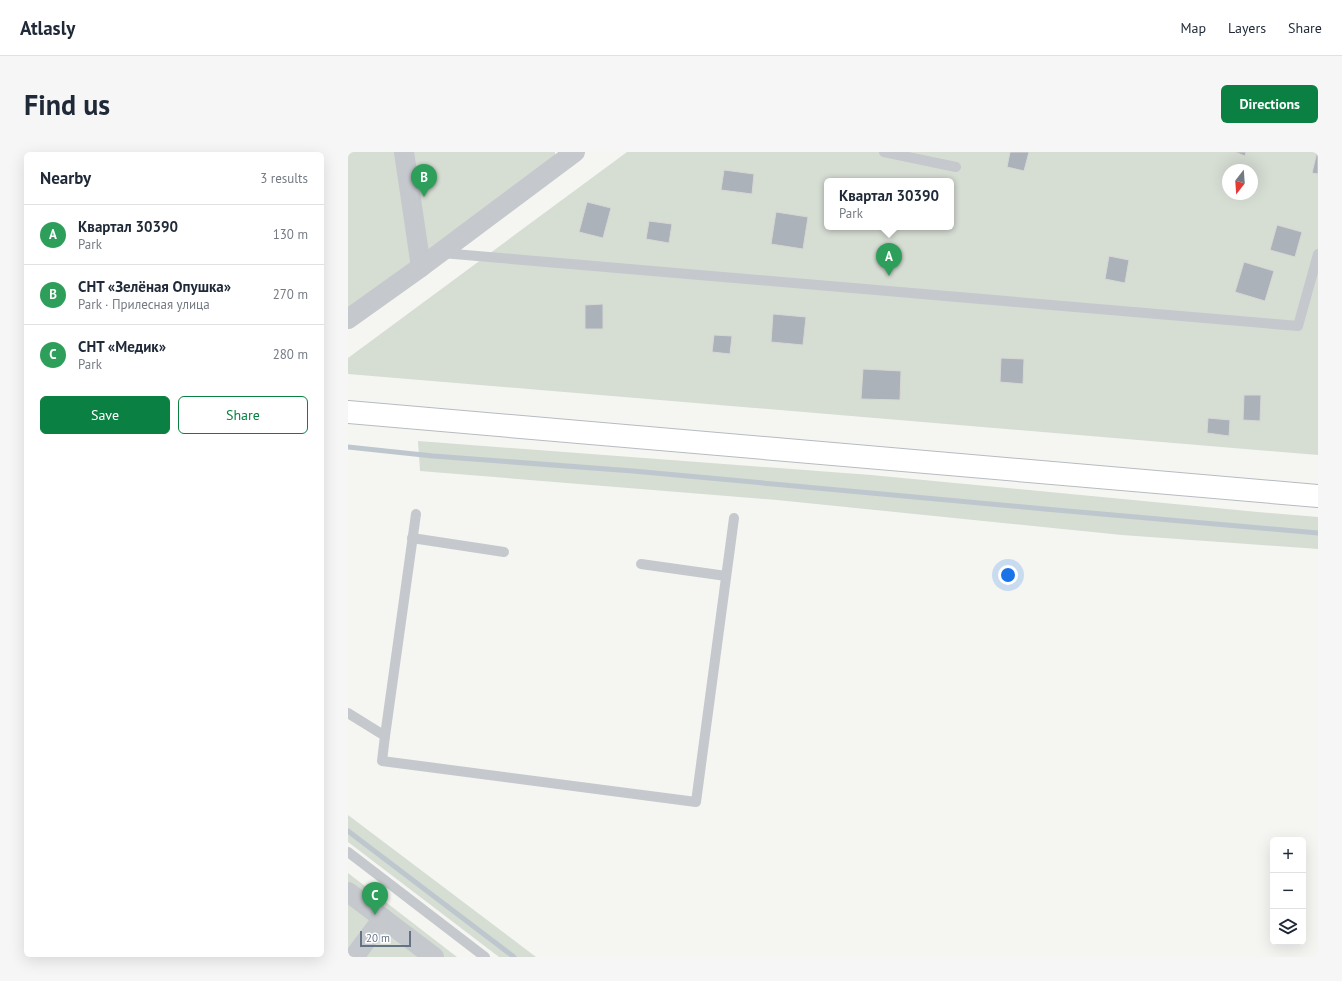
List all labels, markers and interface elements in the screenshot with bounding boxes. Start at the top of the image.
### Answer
text: Atlasly [20,16,75,40]
text: Map [1180,19,1206,37]
text: Layers [1228,19,1266,37]
text: Share [1288,19,1322,37]
button: Directions [1221,85,1318,123]
text: Find us [24,86,110,123]
pin: B [411,164,437,197]
north arrow [1222,164,1258,200]
text: Nearby [40,167,91,189]
text: 3 results [260,170,308,187]
popup [824,178,954,230]
text: Квартал 30390 [839,186,939,205]
text: Park [839,205,863,222]
text: Квартал 30390 [78,217,178,236]
text: A [49,226,57,243]
text: 130 m [273,226,308,243]
text: Park [78,236,102,253]
pin: A [876,243,902,276]
text: СНТ «Зелёная Опушка» [78,277,231,296]
text: B [49,286,57,303]
text: 270 m [273,286,308,303]
text: Park · Прилесная улица [78,296,210,313]
text: СНТ «Медик» [78,337,166,356]
text: C [49,346,57,363]
text: 280 m [273,346,308,363]
text: Park [78,356,102,373]
button: Save [40,396,170,434]
button: Share [178,396,308,434]
your location [998,565,1018,585]
map controls [1270,837,1306,945]
button: + [1270,837,1306,873]
button: − [1270,873,1306,909]
pin: C [362,882,388,915]
button: layers [1270,909,1306,945]
scale bar [360,929,411,948]
text: 20 m [366,931,390,945]

